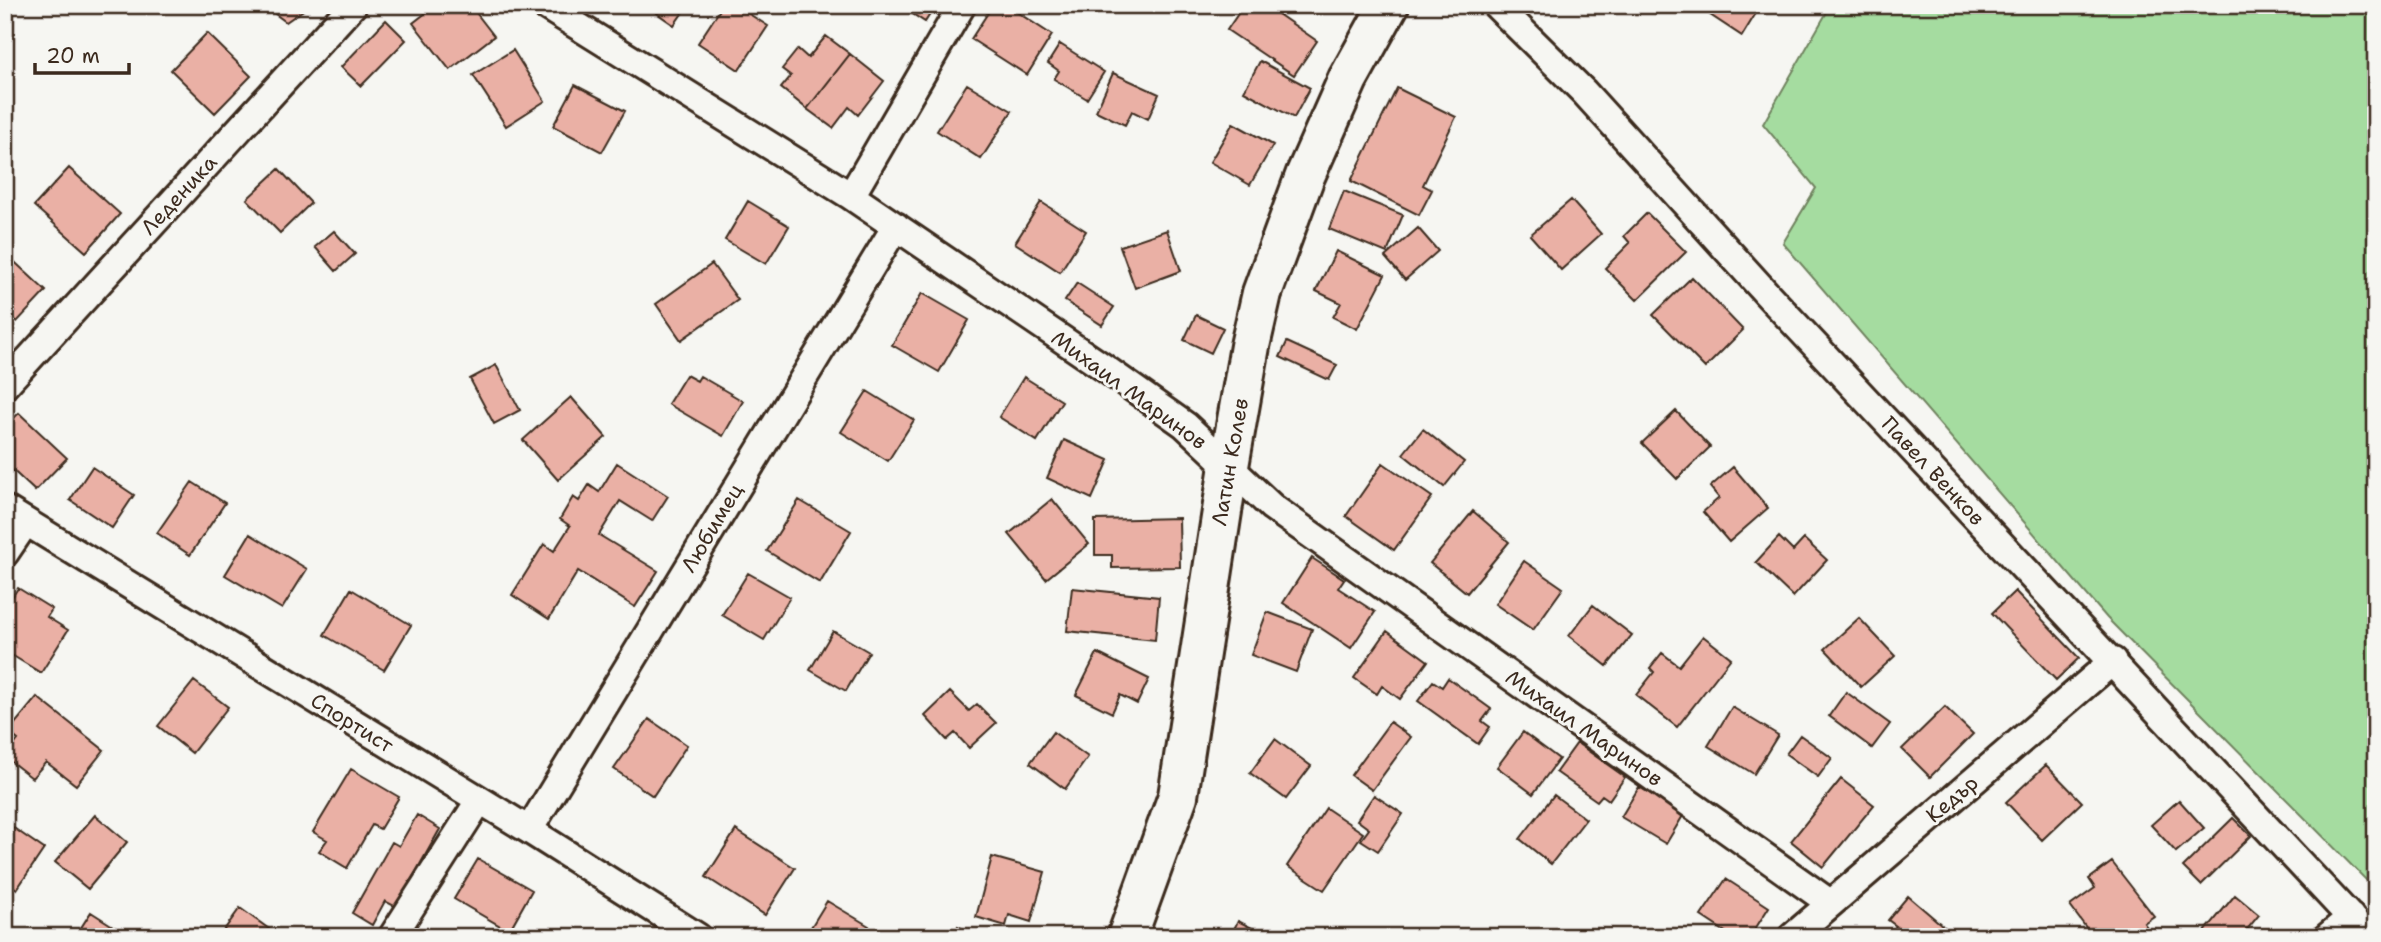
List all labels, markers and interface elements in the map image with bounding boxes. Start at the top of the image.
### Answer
scale bar [35,32,130,76]
text: 20 m [46,42,100,70]
street label: Леденика [135,149,223,241]
street label: Михаил Маринов [1046,324,1212,456]
street label: Латин Колев [1205,396,1255,528]
street label: Павел Венков [1875,410,1991,532]
street label: Любимец [675,478,749,578]
street label: Михаил Маринов [1500,663,1668,793]
street label: Спортист [305,687,399,760]
street label: Кедър [1920,769,1984,829]

